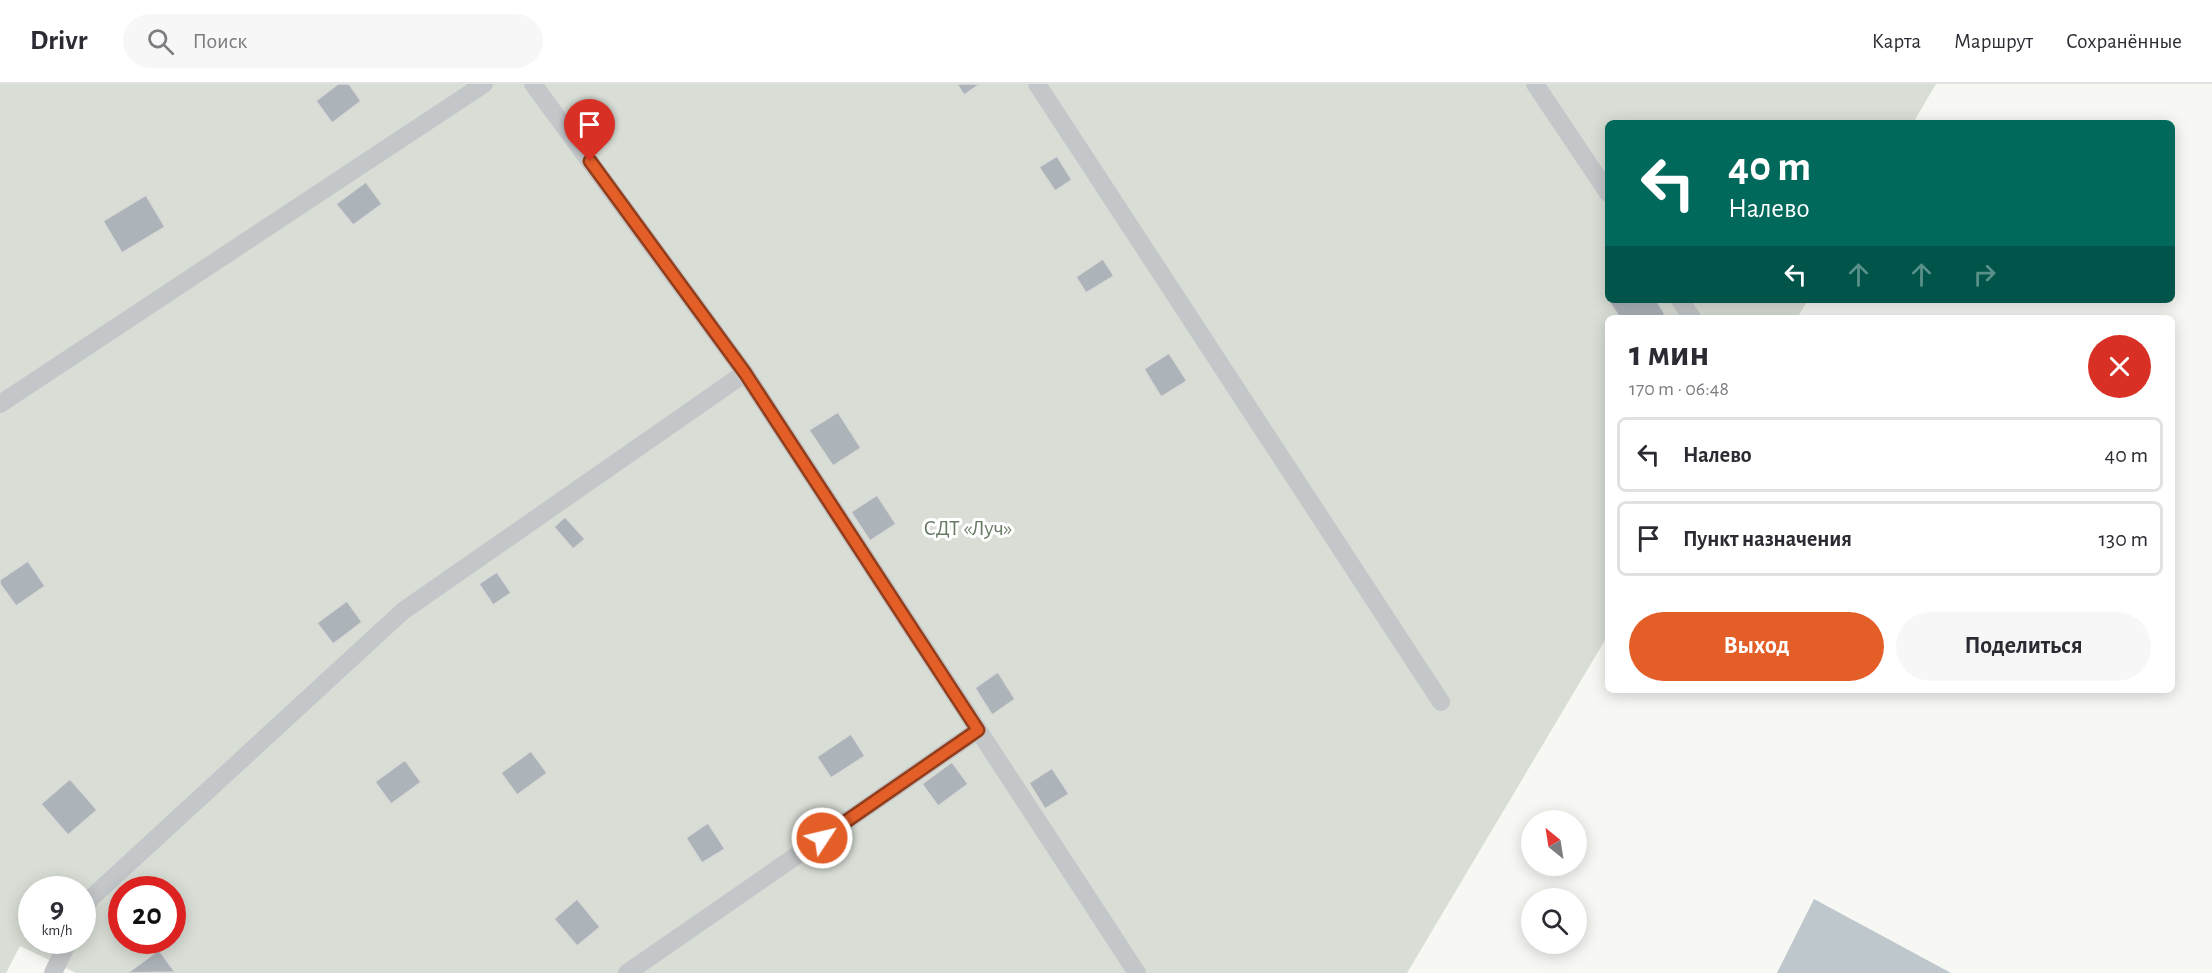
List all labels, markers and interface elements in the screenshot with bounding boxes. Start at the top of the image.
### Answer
search box [123,14,543,68]
icon: search [144,25,177,58]
text: Drivr [30,27,87,55]
text: Поиск [192,30,247,52]
text: Карта [1872,31,1921,52]
text: Маршрут [1954,31,2033,52]
text: Сохранённые [2066,31,2182,52]
pin [564,99,615,161]
icon: arrive [573,108,606,141]
icon: left [1629,144,1707,222]
text: 40 m [1728,146,1811,188]
text: Налево [1728,195,1810,222]
icon: left [1779,258,1812,291]
icon: ahead [1842,258,1875,291]
icon: ahead [1905,258,1938,291]
icon: right [1968,258,2001,291]
button: close [2088,335,2151,398]
text: 1 мин [1629,336,1709,372]
text: 170 m · 06:48 [1629,379,1729,399]
icon: left [1632,438,1665,471]
text: Налево [1683,444,1752,466]
text: 40 m [2105,444,2148,466]
park label: СДТ «Луч» [923,517,1013,539]
icon: arrive [1632,522,1665,555]
text: Пункт назначения [1683,528,1852,550]
text: 130 m [2099,528,2148,550]
button: Выход [1629,612,1884,681]
button: Поделиться [1896,612,2151,681]
position arrow [790,806,854,870]
north arrow [1521,810,1587,876]
map controls [1521,810,1587,954]
speed limit sign: 20 [108,876,186,954]
button: search [1521,888,1587,954]
text: 9 [50,893,64,923]
text: km/h [42,923,72,938]

